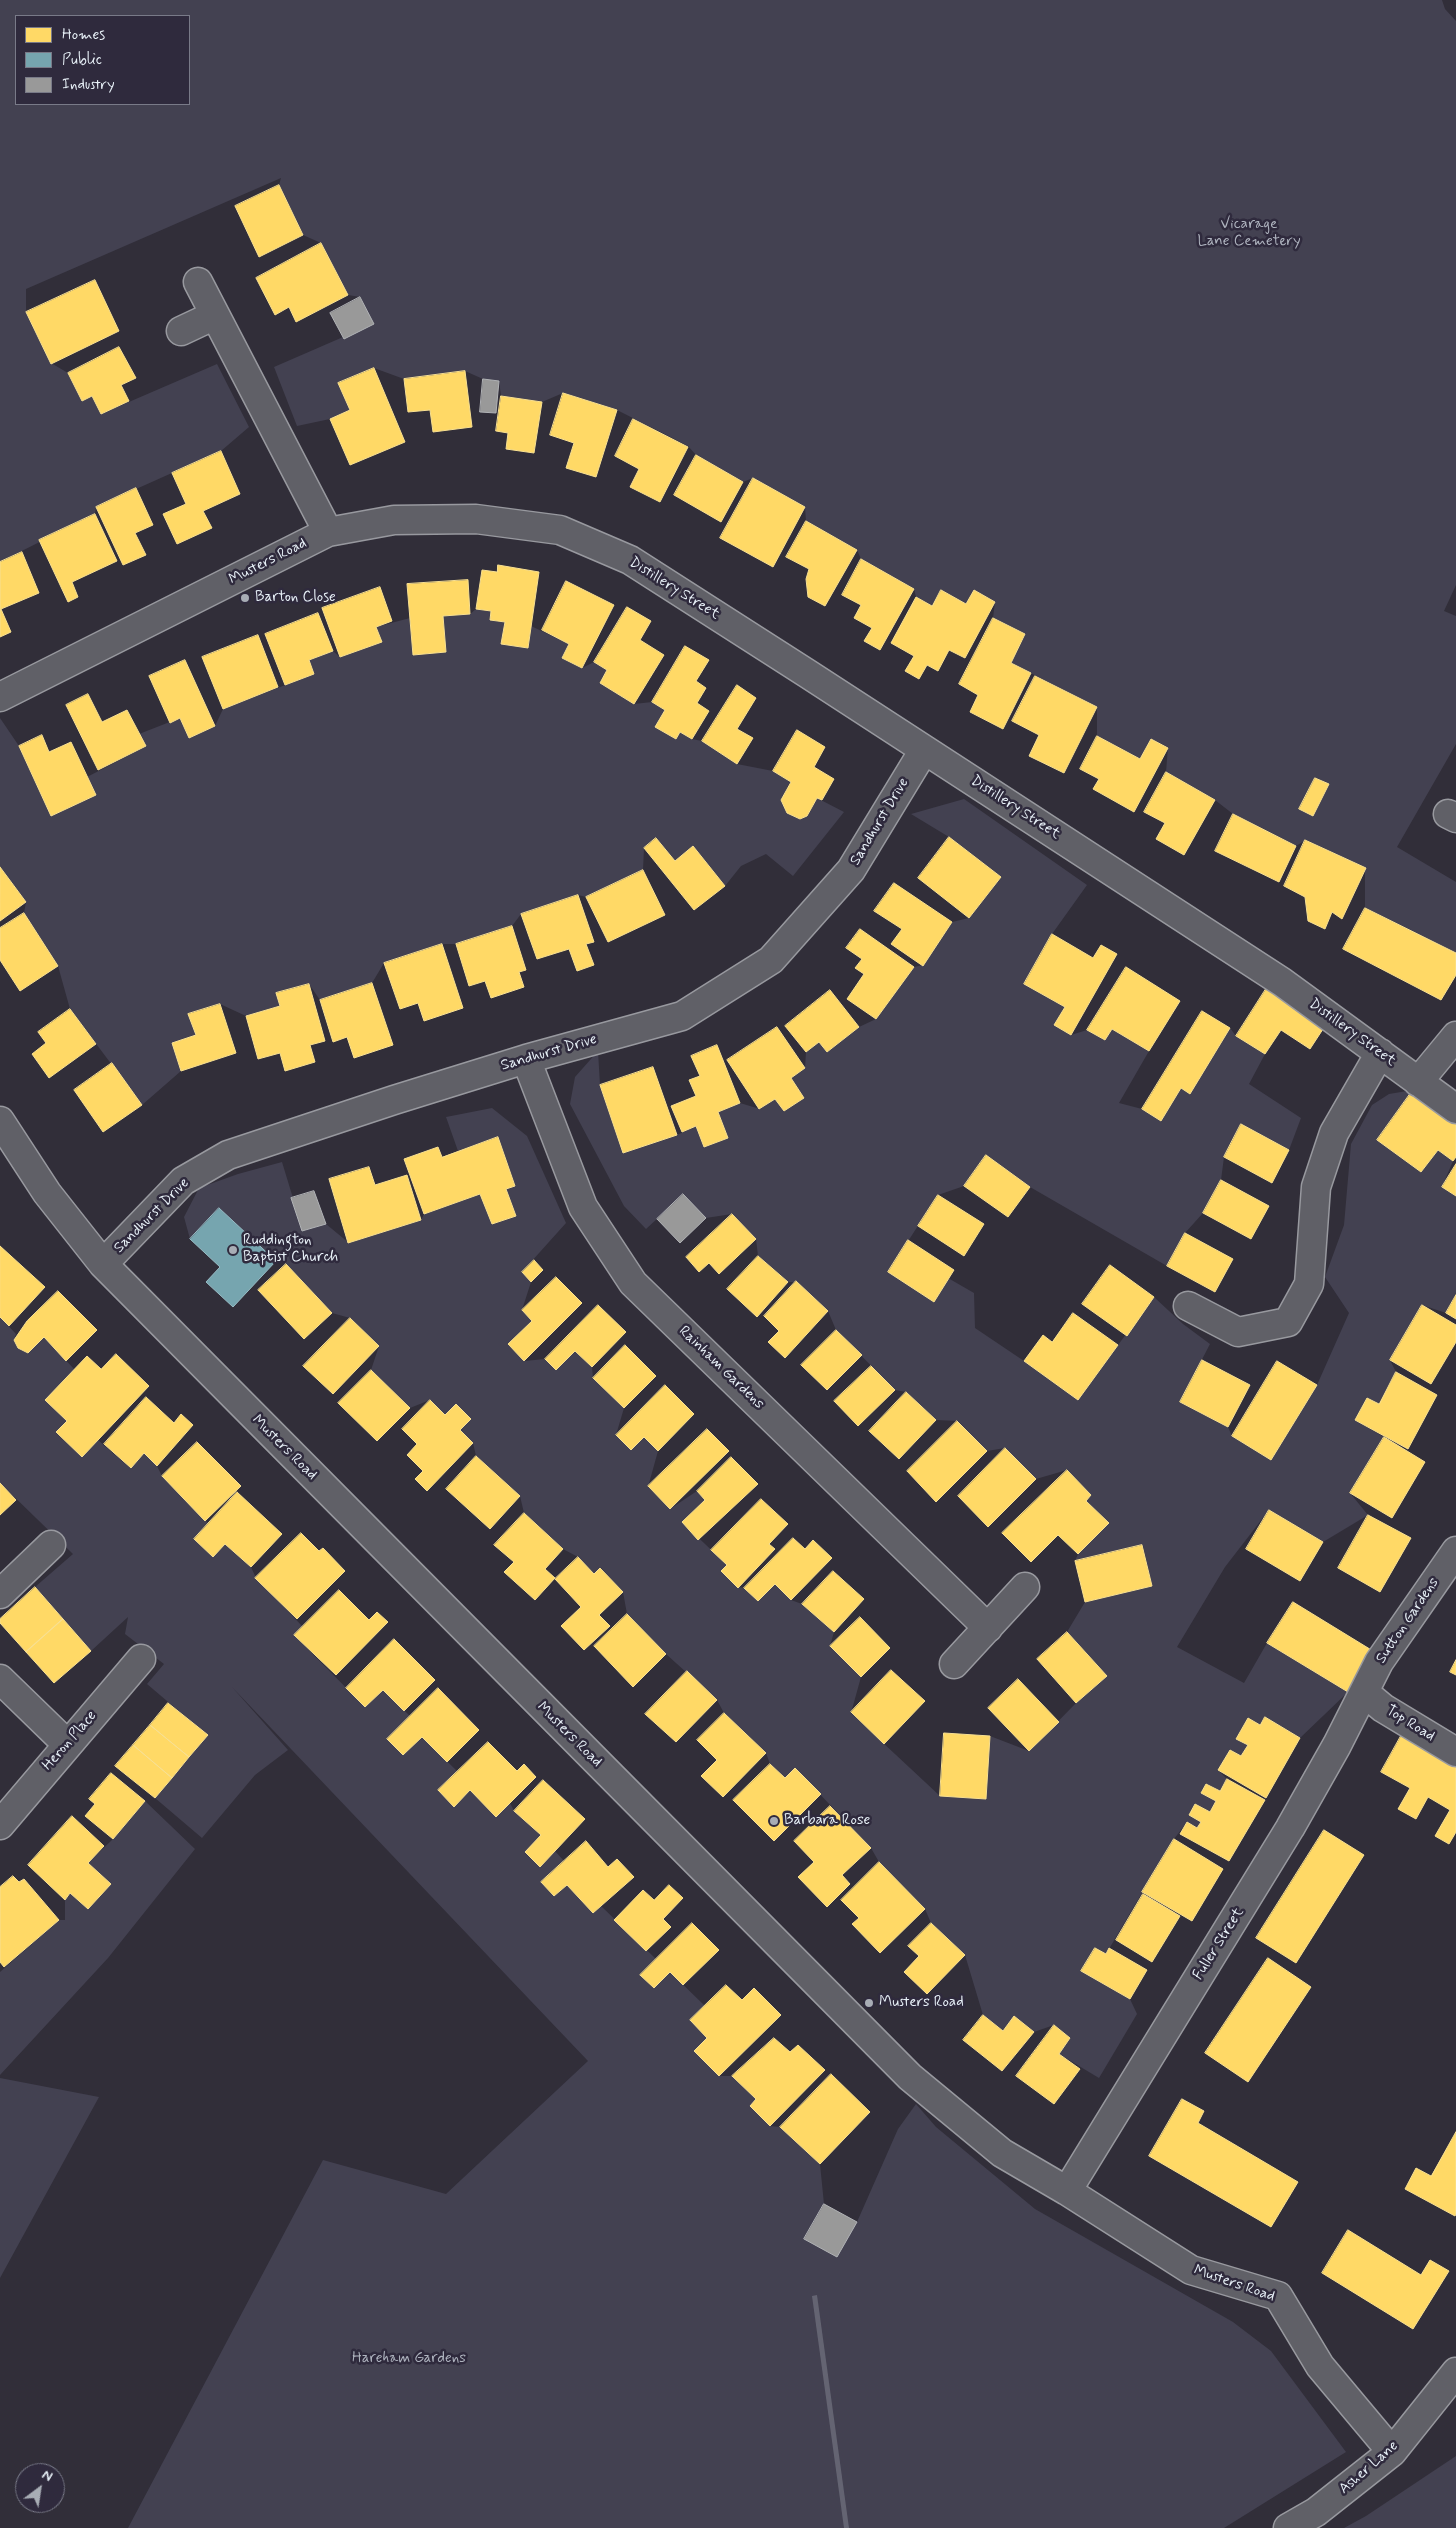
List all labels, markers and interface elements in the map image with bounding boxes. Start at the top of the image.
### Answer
legend [15,15,190,105]
text: Homes [62,25,105,45]
text: Public [62,50,102,70]
text: Industry [62,75,115,95]
park label: Vicarage Lane Cemetery [1197,216,1301,251]
street label: Musters Road [226,535,310,589]
street label: Distillery Street [625,554,723,624]
place label: Barton Close [255,589,336,607]
marker: Barton Close [239,592,251,604]
street label: Distillery Street [967,772,1063,844]
street label: Sandhurst Drive [847,775,913,869]
street label: Distillery Street [1305,995,1399,1071]
street label: Sandhurst Drive [499,1031,599,1075]
street label: Sandhurst Drive [111,1175,193,1257]
place label: Ruddington Baptist Church [243,1232,338,1267]
marker: Ruddington Baptist Church [227,1244,239,1256]
street label: Rainham Gardens [674,1323,768,1413]
street label: Musters Road [248,1412,320,1484]
street label: Sutton Gardens [1373,1575,1443,1667]
street label: Musters Road [533,1699,605,1771]
street label: Top Road [1382,1702,1438,1746]
street label: Heron Place [39,1707,101,1775]
place label: Barbara Rose [784,1812,870,1830]
marker: Barbara Rose [768,1815,780,1827]
street label: Fuller Street [1190,1904,1248,1984]
place label: Musters Road [879,1994,964,2012]
marker: Musters Road [863,1997,875,2009]
street label: Musters Road [1191,2262,1277,2306]
park label: Hareham Gardens [352,2350,466,2368]
street label: Asher Lane [1336,2438,1402,2498]
north arrow [15,2463,65,2513]
text: N [39,2466,56,2486]

